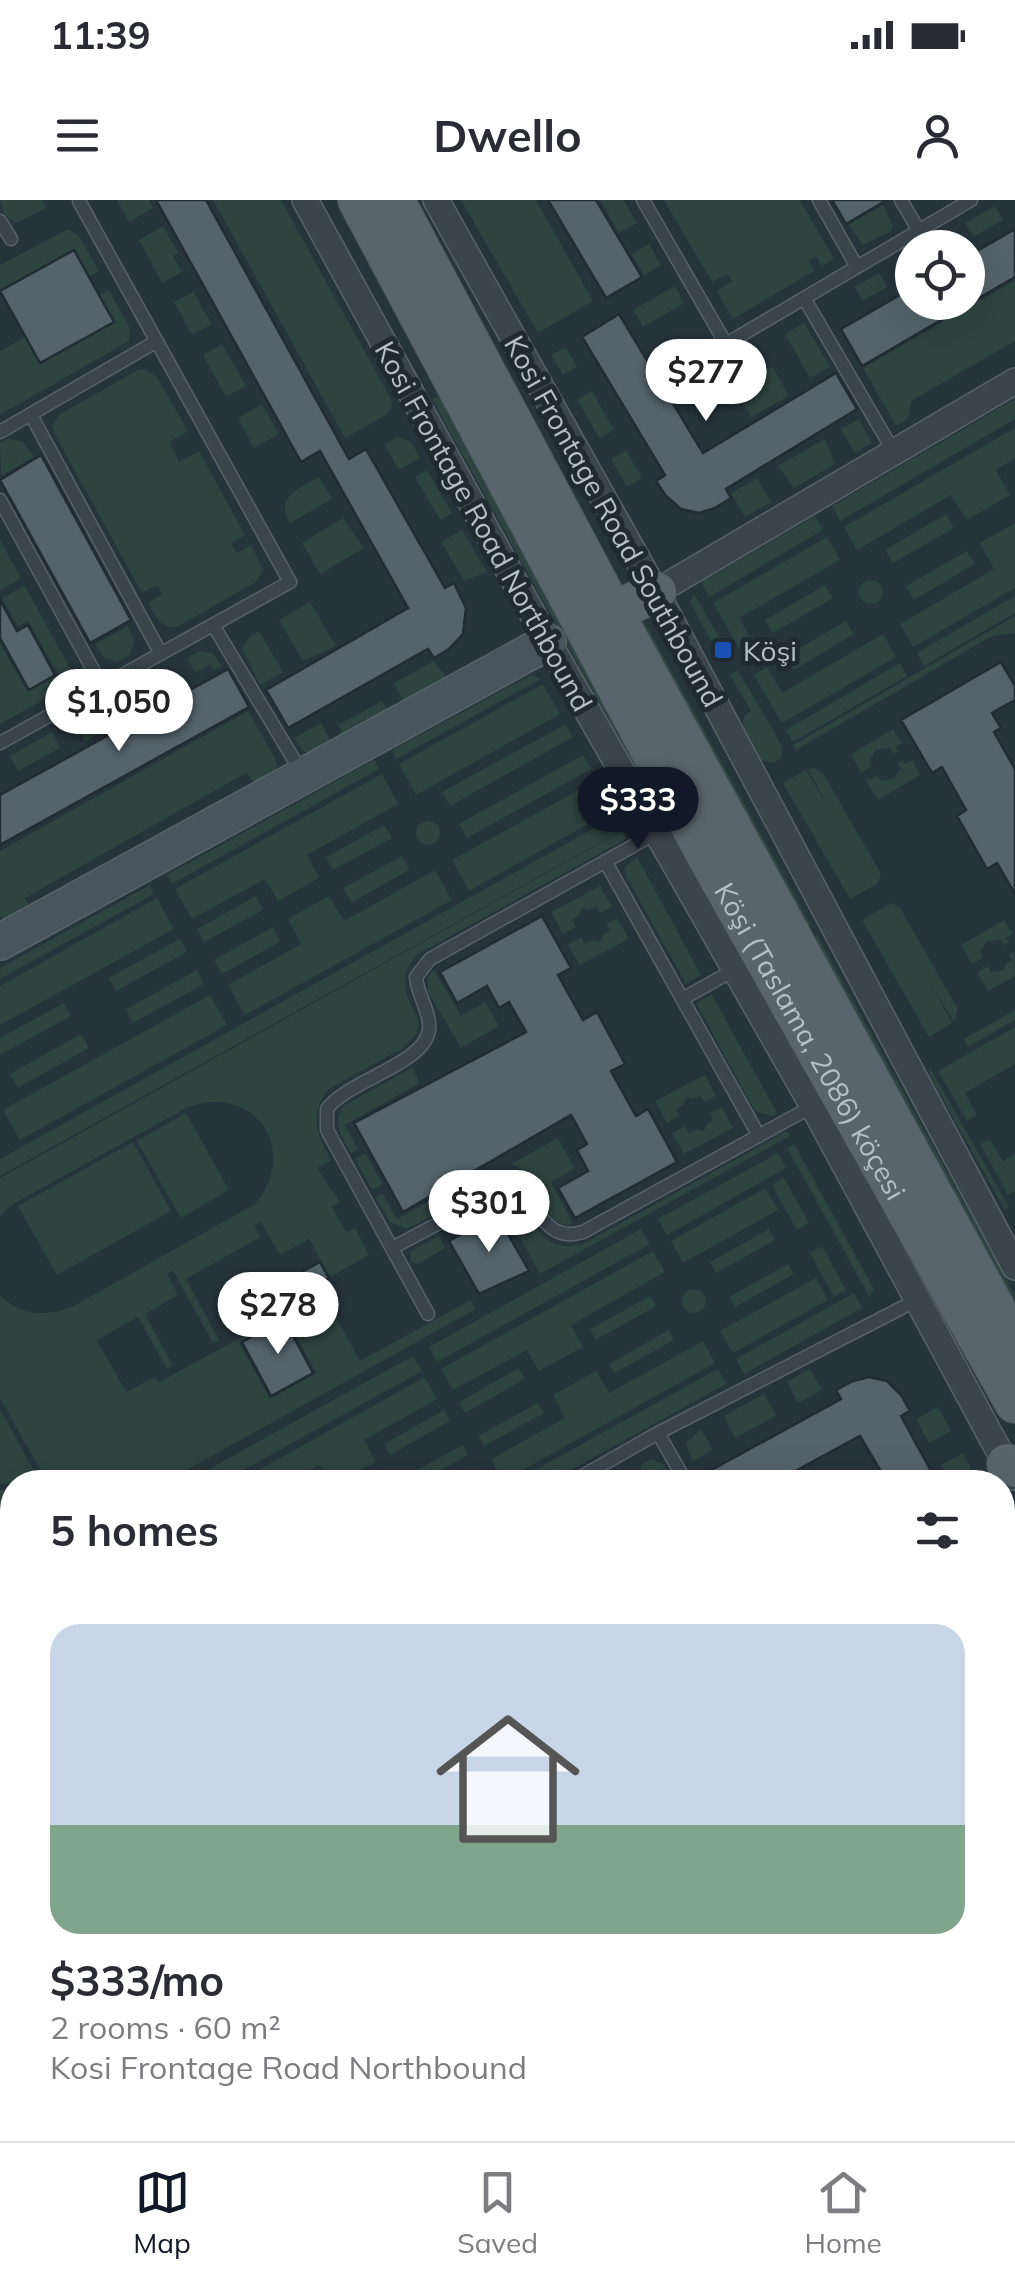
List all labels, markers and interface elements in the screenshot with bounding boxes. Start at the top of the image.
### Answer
text: 11:39 [50,11,151,59]
text: Dwello [433,107,582,163]
icon: menu [50,108,105,163]
icon: person [910,108,965,163]
map controls [895,230,985,320]
button: locate [895,230,985,320]
street label: Kosi Frontage Road Southbound [497,329,731,713]
street label: Kosi Frontage Road Northbound [368,335,600,717]
pin: $277 [647,339,765,424]
text: $277 [668,351,744,391]
place label: Köşi [743,633,797,668]
marker: Köşi [712,639,734,661]
pin: $1,050 [38,669,200,754]
text: $1,050 [67,681,171,721]
pin: $333 [579,767,697,852]
text: $333 [600,779,676,819]
street label: Köşi (Taslama, 2086) köçesi [708,876,914,1205]
pin: $301 [430,1170,548,1255]
text: $301 [451,1182,527,1222]
pin: $278 [219,1272,337,1357]
text: $278 [240,1284,316,1324]
icon: filters [910,1503,965,1558]
text: 5 homes [50,1504,219,1557]
icon: home [418,1689,598,1869]
text: $333/mo [50,1954,224,2007]
text: 2 rooms · 60 m² [50,2007,281,2047]
text: Kosi Frontage Road Northbound [50,2047,527,2087]
tab: Map [133,2165,191,2260]
tab: Saved [457,2165,538,2260]
tab: Home [804,2165,882,2260]

